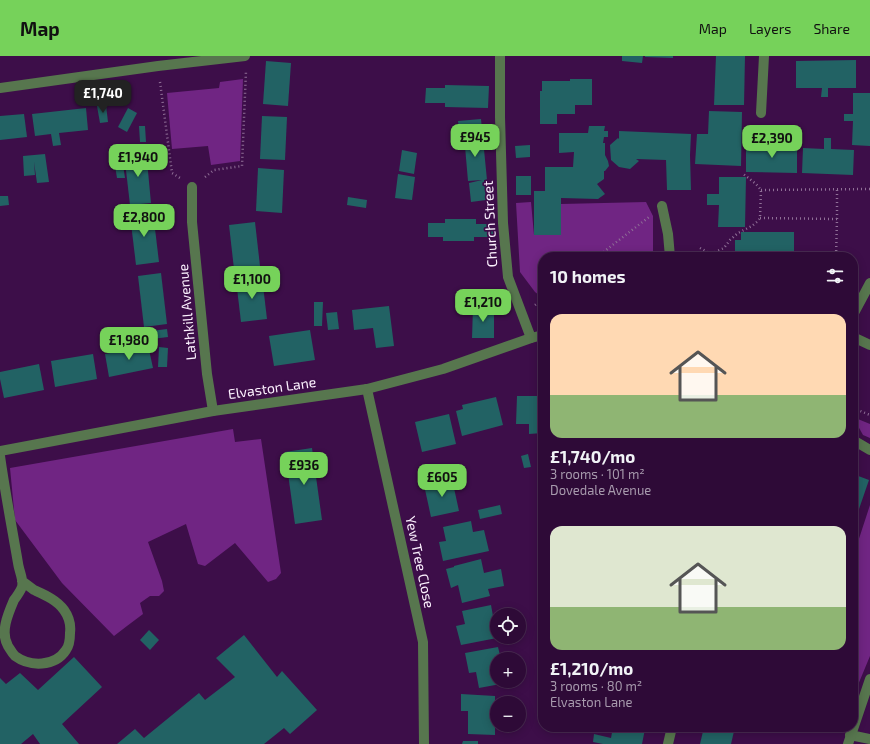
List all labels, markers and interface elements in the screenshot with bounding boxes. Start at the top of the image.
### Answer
text: Map [20,17,60,40]
text: Map [699,20,727,37]
text: Layers [749,20,791,37]
text: Share [813,20,850,37]
pin: £1,740 [70,80,136,114]
text: £1,740 [83,85,123,101]
pin: £945 [451,124,499,158]
pin: £2,390 [739,125,805,159]
text: £945 [460,129,490,145]
text: £2,390 [751,130,793,146]
pin: £1,940 [105,144,171,178]
text: £1,940 [118,149,158,165]
street label: Church Street [479,180,500,268]
pin: £2,800 [111,204,177,238]
text: £2,800 [123,209,165,225]
street label: Lathkill Avenue [174,263,199,361]
icon: filters [824,265,846,287]
pin: £1,100 [219,266,285,300]
text: 10 homes [550,266,626,286]
text: £1,100 [233,271,271,287]
pin: £1,210 [450,289,516,323]
text: £1,210 [464,294,502,310]
pin: £1,980 [96,327,162,361]
text: £1,980 [109,332,149,348]
icon: home [662,340,734,412]
street label: Elvaston Lane [227,373,317,402]
text: £1,740/mo [550,446,635,466]
pin: £936 [280,452,328,486]
text: £936 [289,457,319,473]
pin: £605 [418,464,466,498]
text: 3 rooms · 101 m² [550,466,645,482]
text: £605 [427,469,457,485]
text: Dovedale Avenue [550,482,651,498]
street label: Yew Tree Close [402,514,439,610]
icon: home [662,552,734,624]
map controls [490,608,526,732]
button: locate [490,608,526,644]
button: + [490,652,526,688]
text: £1,210/mo [550,658,633,678]
text: 3 rooms · 80 m² [550,678,642,694]
text: Elvaston Lane [550,694,633,710]
button: − [490,696,526,732]

